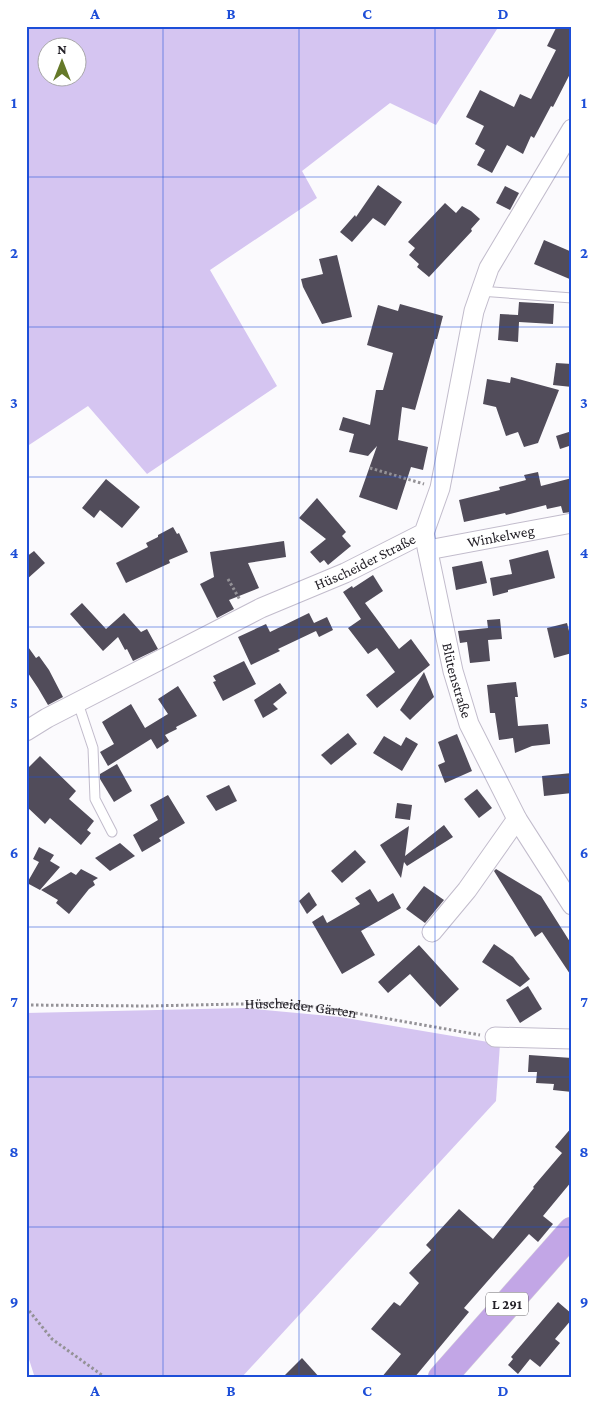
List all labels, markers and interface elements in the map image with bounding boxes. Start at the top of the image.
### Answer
text: A [89,5,100,22]
text: B [226,5,236,22]
text: C [362,5,372,22]
text: D [497,5,509,22]
north arrow [38,38,88,88]
text: N [57,41,67,57]
text: 1 [11,94,17,111]
text: 1 [581,94,587,111]
text: 2 [10,244,18,261]
text: 2 [580,244,588,261]
text: 3 [10,394,18,411]
text: 3 [580,394,588,411]
street label: Winkelweg [466,522,536,550]
street label: Hüscheider Straße [312,531,418,593]
text: 4 [10,544,19,561]
text: 4 [580,544,589,561]
street label: Blütenstraße [439,641,475,720]
text: 5 [10,694,18,711]
text: 5 [580,694,588,711]
text: 6 [10,844,18,861]
text: 6 [580,844,588,861]
text: 7 [10,993,18,1010]
text: 7 [580,993,588,1010]
street label: Hüscheider Gärten [245,995,358,1021]
text: 8 [9,1143,19,1160]
text: 8 [579,1143,589,1160]
road number: L 291 [486,1292,528,1316]
text: 9 [10,1293,18,1310]
text: 9 [580,1293,588,1310]
text: A [89,1382,100,1399]
text: B [226,1382,236,1399]
text: C [362,1382,372,1399]
text: D [497,1382,509,1399]

